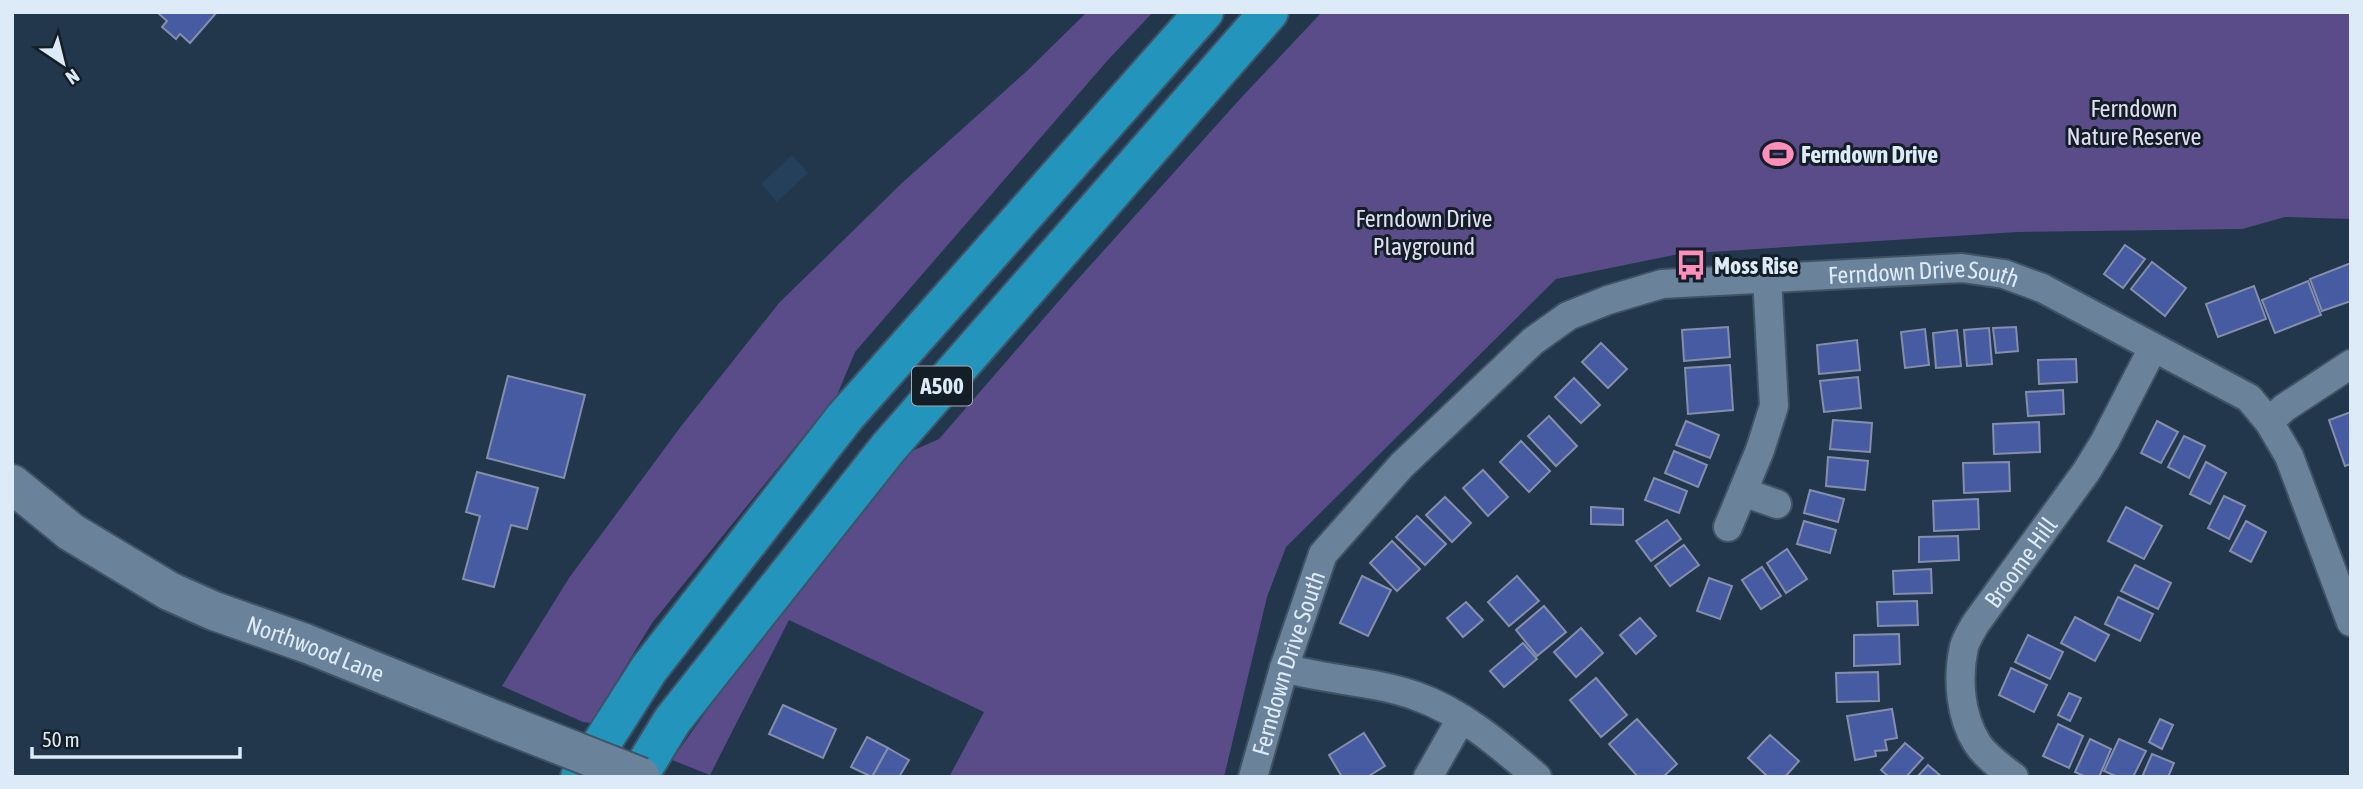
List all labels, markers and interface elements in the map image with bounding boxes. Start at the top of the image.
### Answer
north arrow [28,28,98,98]
text: N [62,65,84,89]
park label: Ferndown Nature Reserve [2067,95,2201,150]
sports icon: Ferndown Drive [1761,137,1795,171]
place label: Ferndown Drive [1801,141,1938,168]
park label: Ferndown Drive Playground [1355,205,1493,260]
bus stop icon: Moss Rise [1674,248,1708,282]
place label: Moss Rise [1714,252,1799,279]
street label: Ferndown Drive South [1827,254,2023,292]
road number: A500 [912,366,972,406]
street label: Broome Hill [1979,511,2063,612]
street label: Ferndown Drive South [1246,567,1330,759]
street label: Northwood Lane [243,610,388,687]
scale bar [32,716,240,760]
text: 50 m [42,727,80,751]

